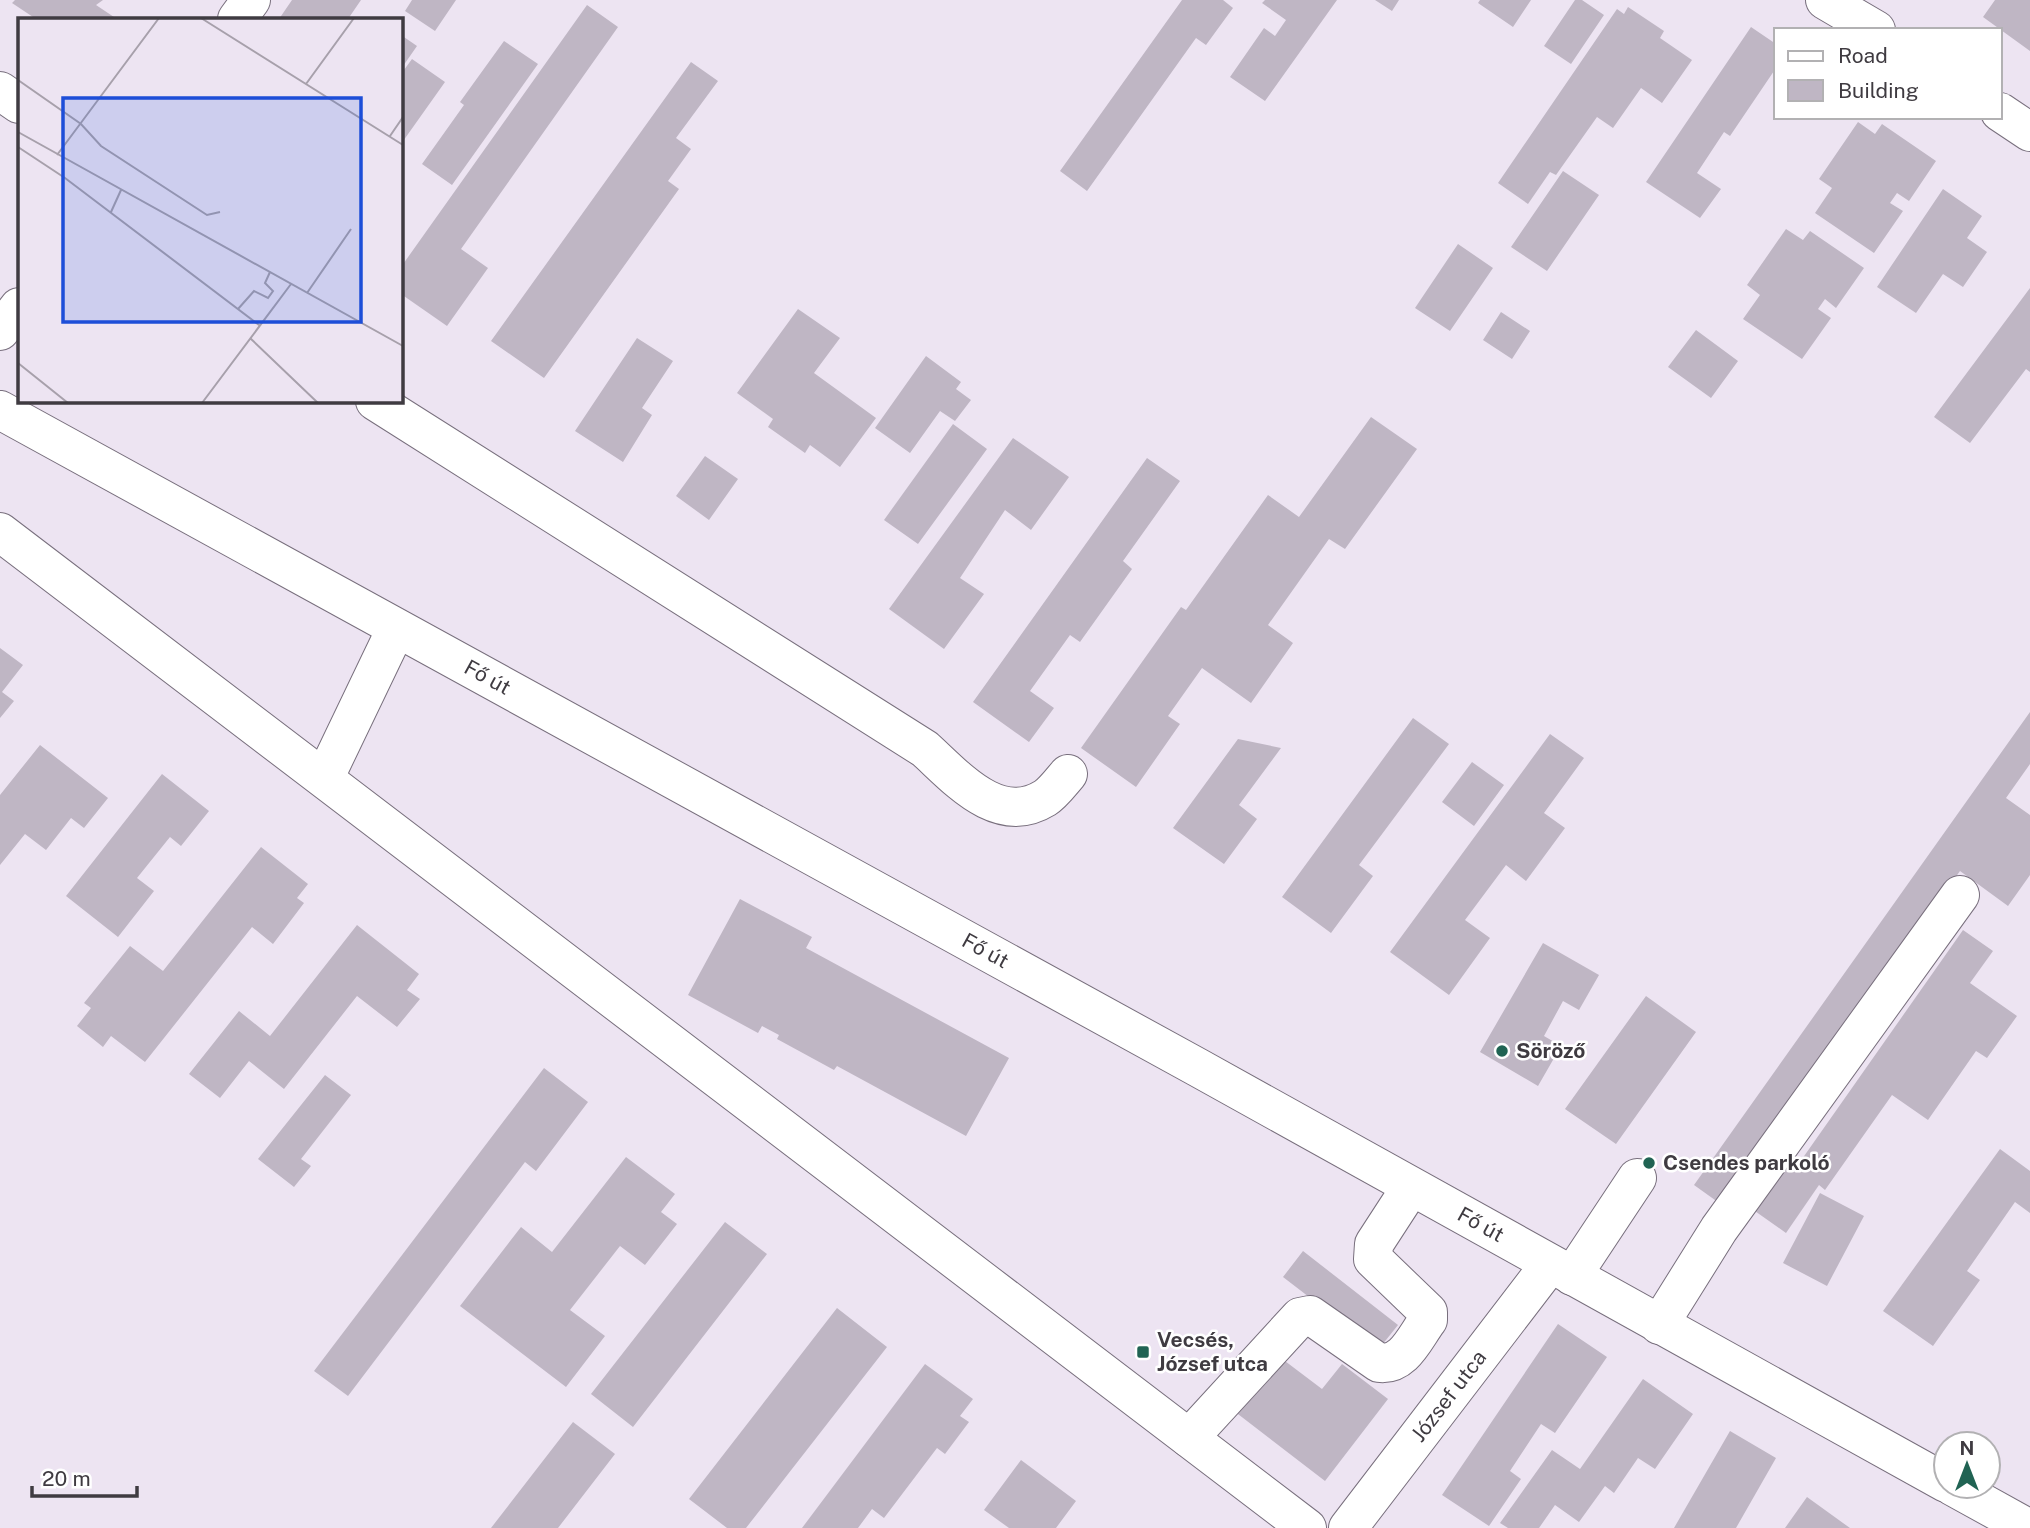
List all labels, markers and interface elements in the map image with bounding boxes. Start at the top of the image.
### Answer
inset map [18,18,402,402]
legend [1774,28,2002,119]
text: Road [1838,43,1888,68]
text: Building [1838,78,1919,103]
street label: Fő út [460,654,515,700]
street label: Fő út [958,928,1013,973]
place label: Söröző [1516,1038,1586,1063]
marker: Söröző [1494,1043,1510,1059]
place label: Csendes parkoló [1663,1150,1830,1175]
marker: Csendes parkoló [1641,1155,1657,1171]
street label: Fő út [1453,1201,1509,1247]
place label: Vecsés, József utca [1157,1327,1268,1376]
marker: Vecsés, József utca [1135,1344,1151,1360]
street label: József utca [1406,1345,1491,1447]
north arrow [1932,1430,2002,1500]
text: N [1960,1437,1974,1459]
scale bar [32,1454,136,1498]
text: 20 m [42,1466,91,1491]

